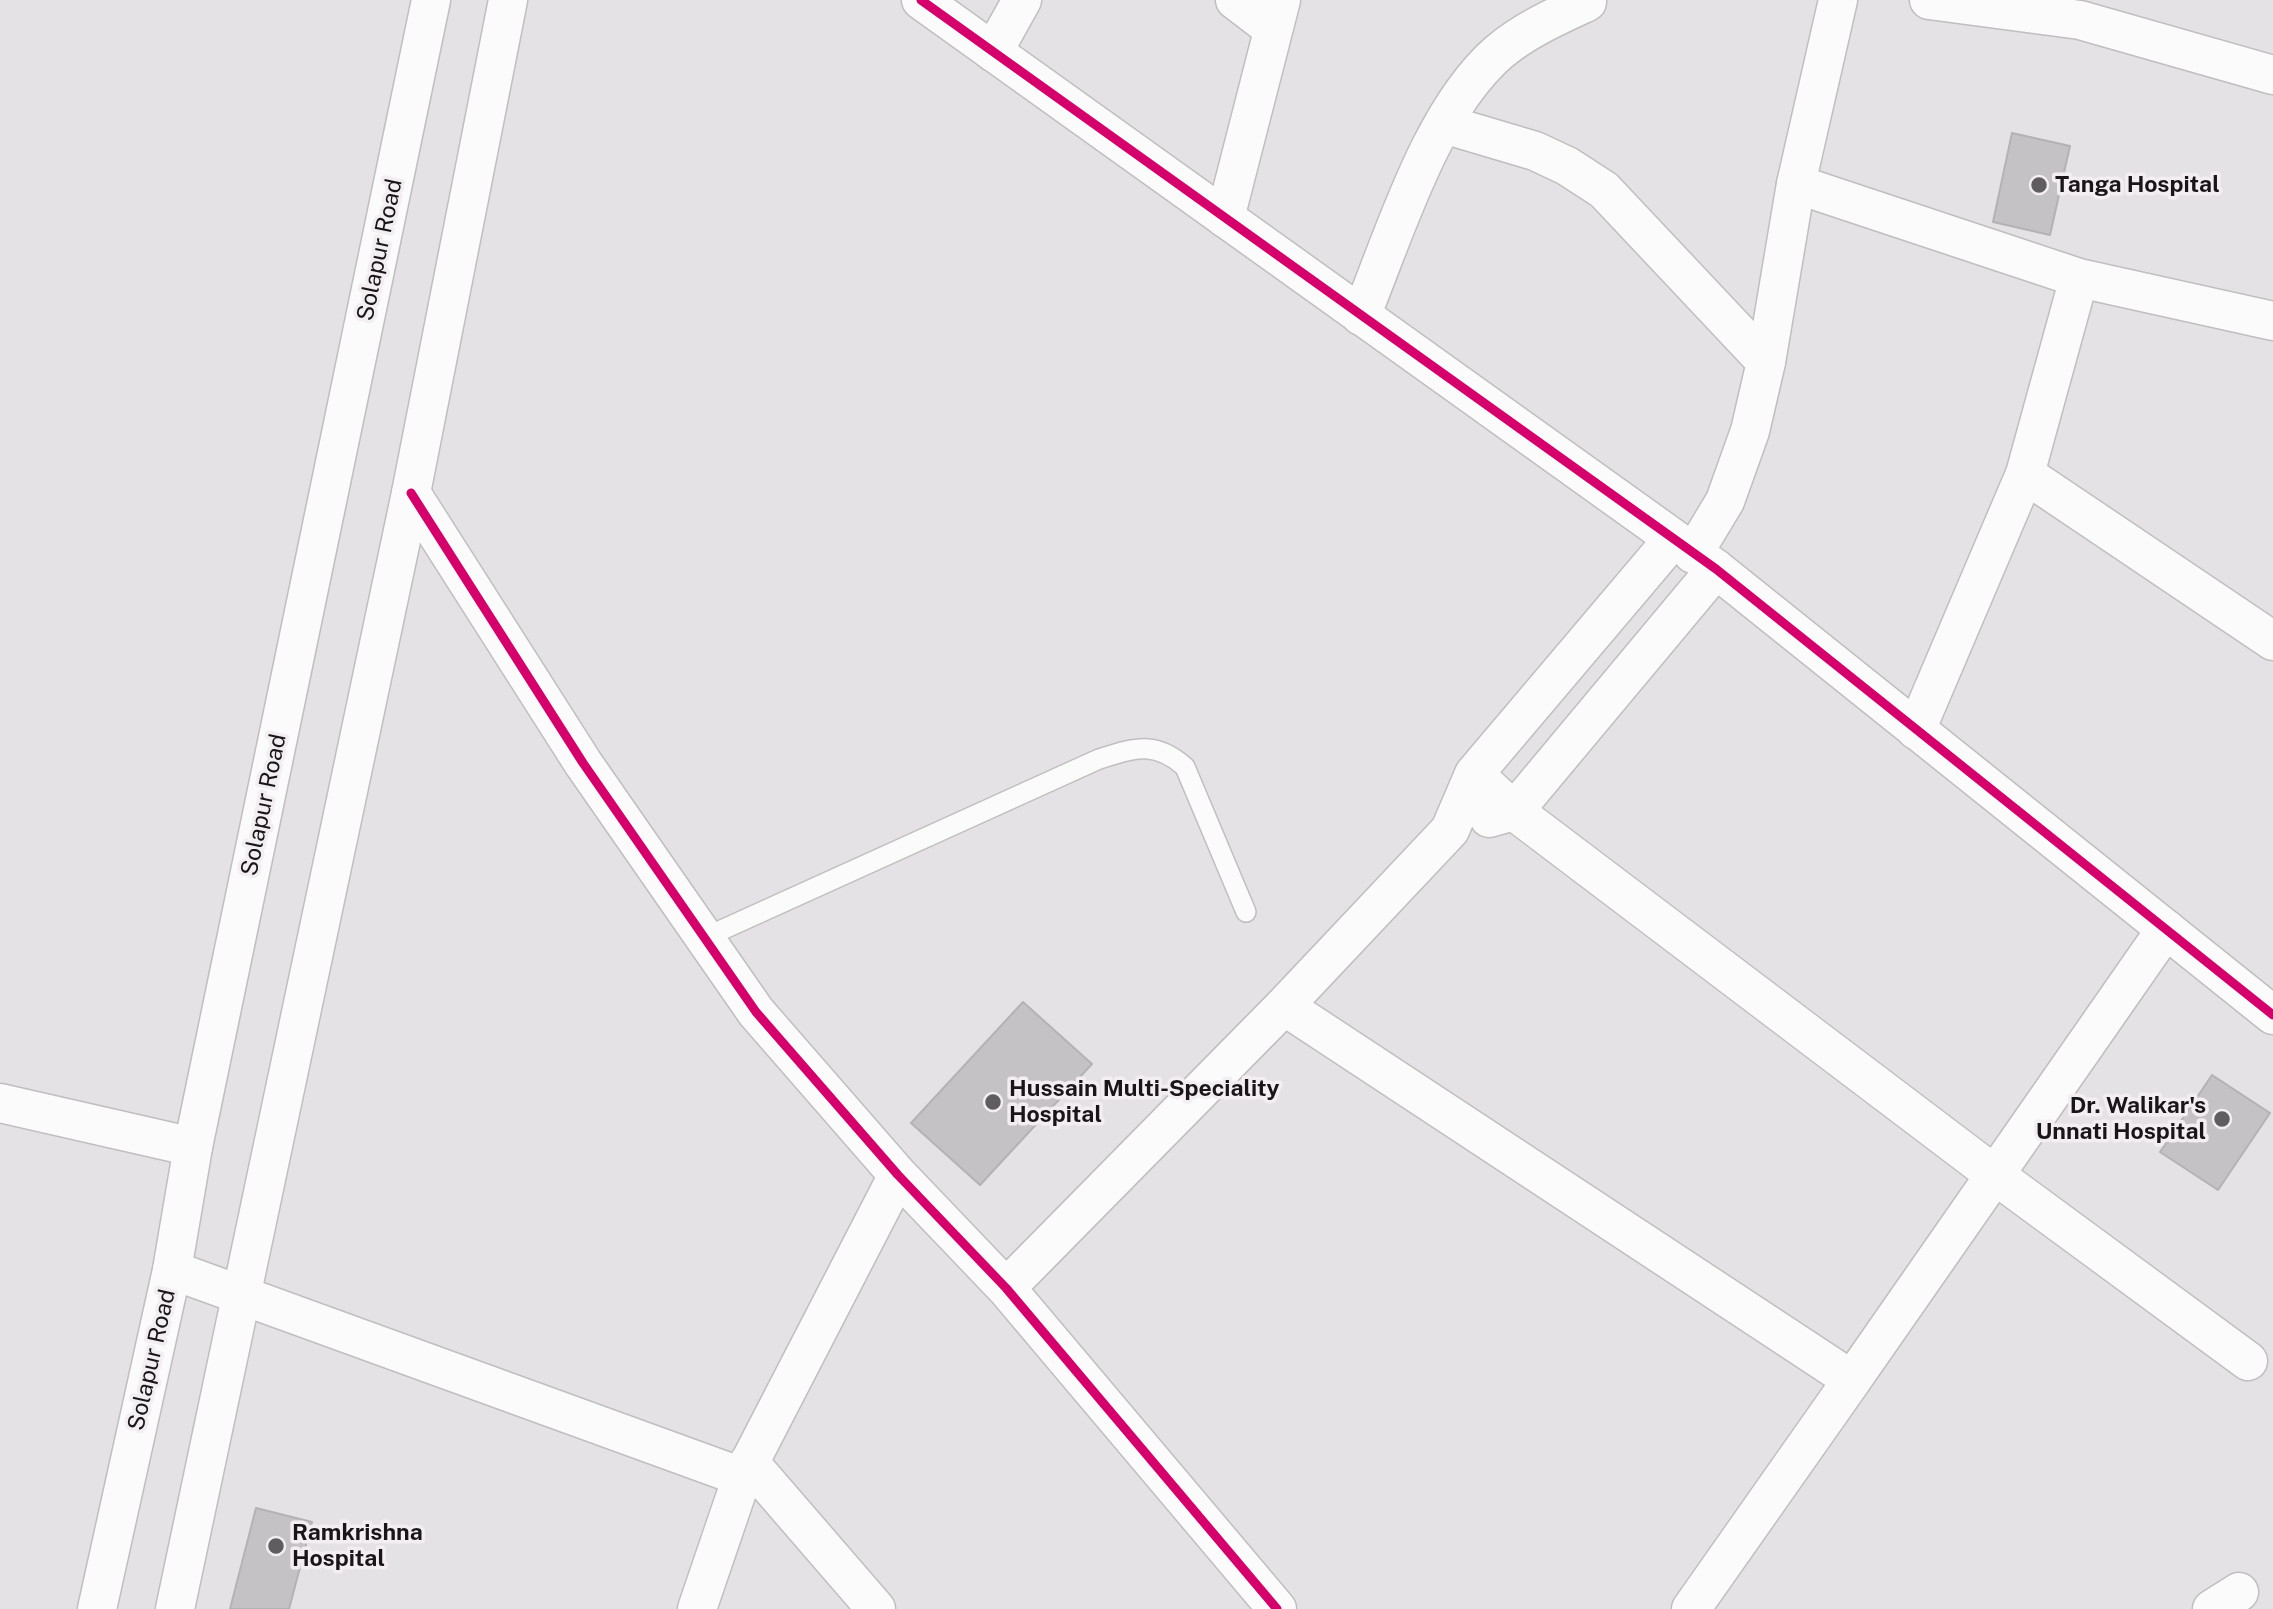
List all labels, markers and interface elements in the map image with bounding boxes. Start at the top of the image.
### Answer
place label: Tanga Hospital [2055,171,2220,199]
marker: Tanga Hospital [2029,175,2049,195]
street label: Solapur Road [352,177,408,323]
street label: Solapur Road [236,732,292,878]
place label: Hussain Multi-Speciality Hospital [1009,1075,1280,1129]
marker: Hussain Multi-Speciality Hospital [983,1092,1003,1112]
place label: Dr. Walikar's Unnati Hospital [2036,1092,2206,1146]
marker: Dr. Walikar's Unnati Hospital [2212,1109,2232,1129]
street label: Solapur Road [122,1287,182,1433]
place label: Ramkrishna Hospital [292,1519,423,1573]
marker: Ramkrishna Hospital [266,1536,286,1556]

